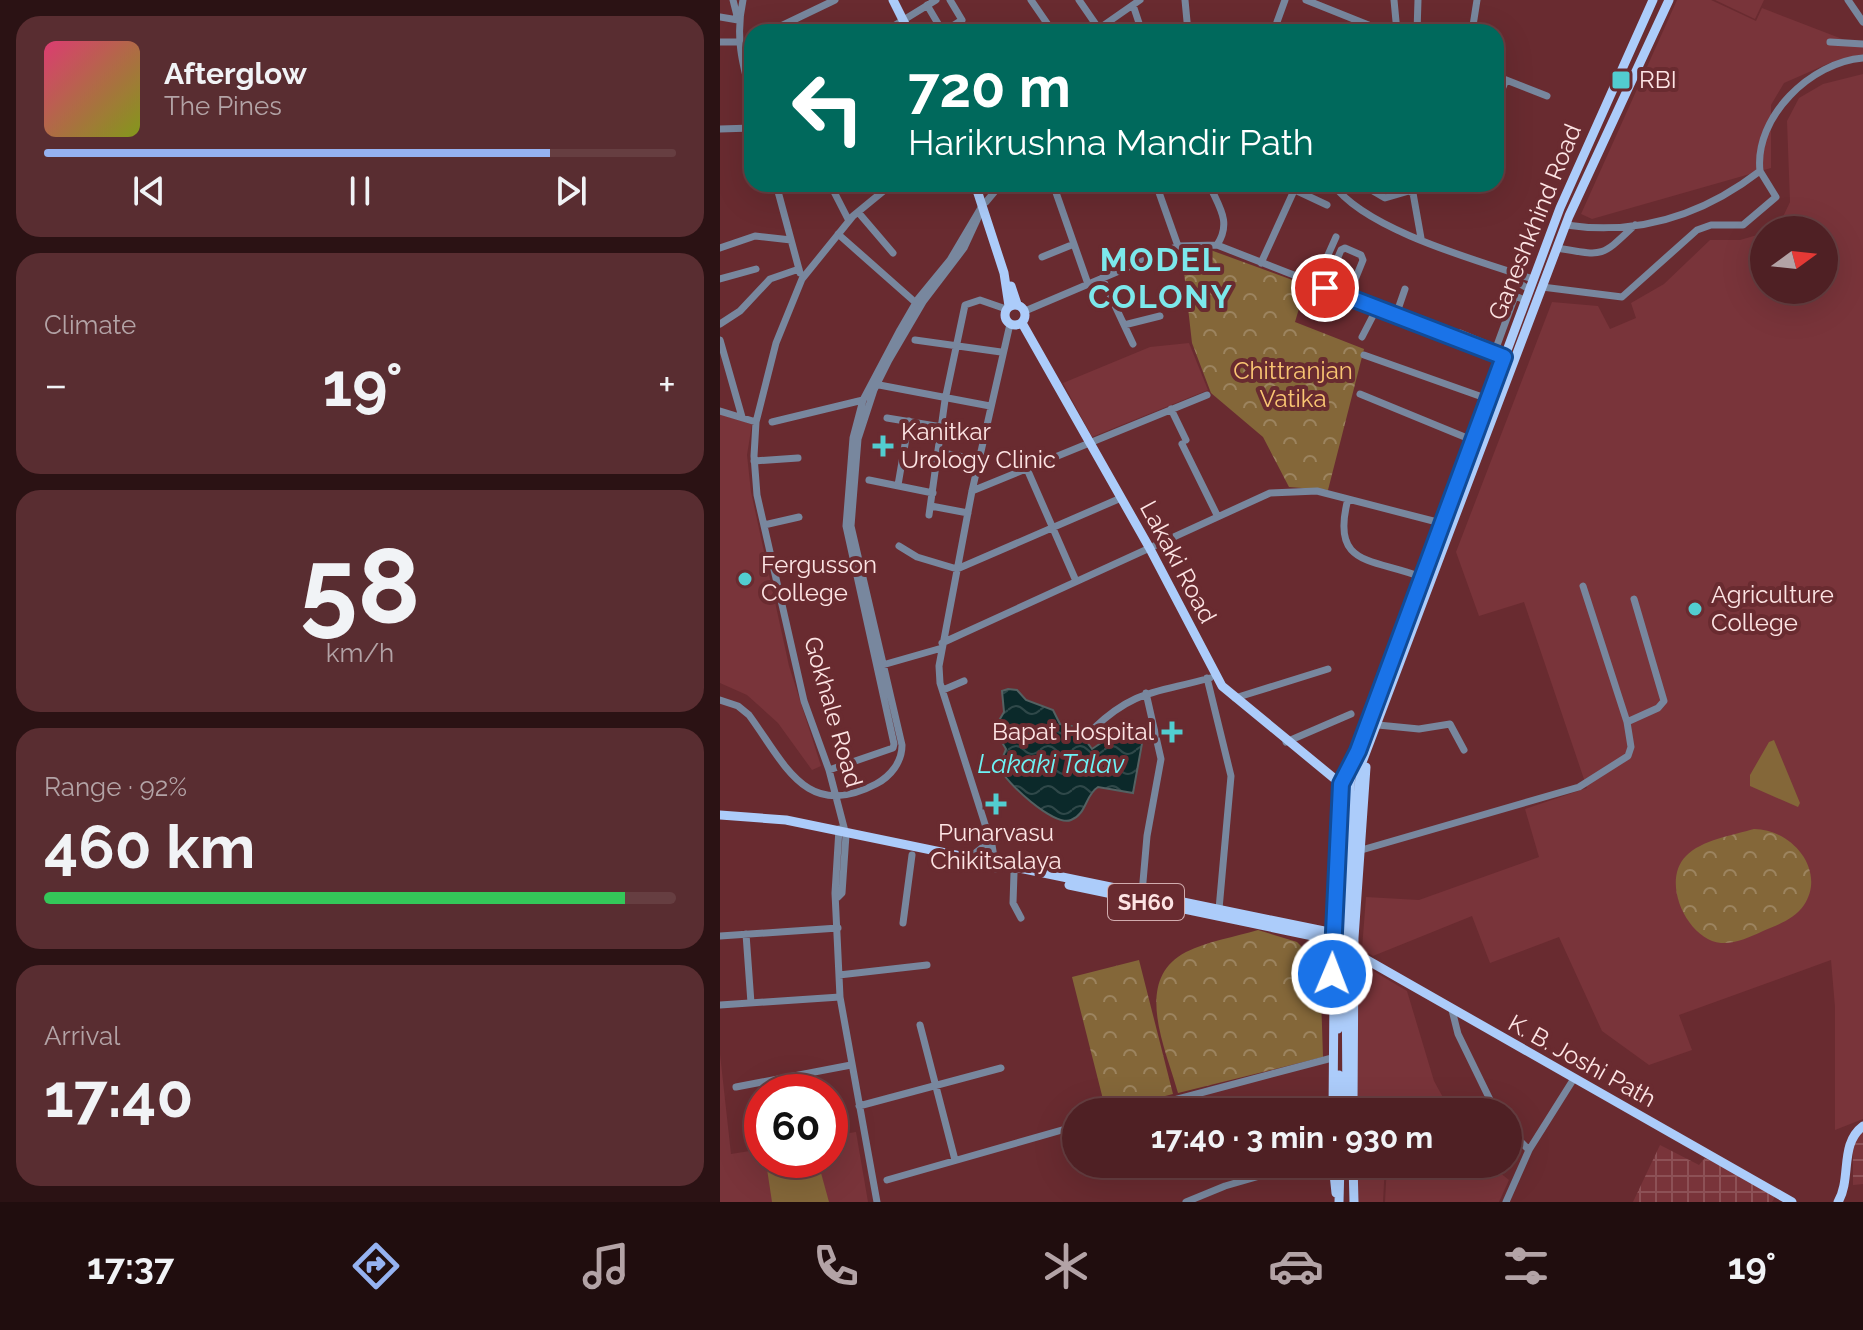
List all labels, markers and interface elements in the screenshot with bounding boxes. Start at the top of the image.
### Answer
text: 720 m [908,54,1071,120]
text: Afterglow [164,56,307,91]
icon: left [776,56,880,160]
place label: RBI [1639,65,1677,94]
marker: RBI [1610,69,1632,91]
text: The Pines [164,91,282,121]
street label: Ganeshkhind Road [1482,120,1587,324]
text: Harikrushna Mandir Path [908,121,1314,163]
icon: previous [127,169,171,213]
icon: pause [338,169,382,213]
icon: next [549,169,593,213]
north arrow [1750,216,1838,304]
map controls [1750,216,1838,304]
district label: MODEL COLONY [1088,241,1234,315]
pin [1291,254,1359,322]
icon: arrive [1303,266,1347,310]
text: Climate [44,310,136,340]
text: 19° [323,350,403,420]
park label: Chittranjan Vatika [1233,356,1353,413]
text: − [44,359,68,410]
text: + [658,359,676,410]
place label: Kanitkar Urology Clinic [901,417,1056,474]
marker: Kanitkar Urology Clinic [872,435,894,457]
street label: Lakaki Road [1134,496,1223,628]
text: 58 [300,525,420,647]
place label: Fergusson College [761,550,877,607]
marker: Fergusson College [736,570,754,588]
place label: Agriculture College [1711,580,1834,637]
marker: Agriculture College [1686,600,1704,618]
street label: Gokhale Road [798,633,869,791]
text: km/h [326,638,394,668]
place label: Bapat Hospital [992,717,1154,746]
marker: Bapat Hospital [1161,721,1183,743]
water label: Lakaki Talav [977,749,1125,779]
text: Range · 92% [44,772,187,802]
marker: Punarvasu Chikitsalaya [985,793,1007,815]
text: 460 km [44,812,255,882]
place label: Punarvasu Chikitsalaya [930,818,1062,875]
road number: SH60 [1108,884,1184,920]
position arrow [1290,932,1374,1016]
street label: K. B. Joshi Path [1503,1008,1661,1113]
text: Arrival [44,1021,120,1051]
text: 17:40 [44,1061,193,1131]
speed limit sign: 60 [744,1074,848,1178]
text: 17:40 · 3 min · 930 m [1151,1120,1433,1155]
icon: directions [348,1238,404,1294]
icon: music [578,1238,634,1294]
icon: phone [808,1238,864,1294]
icon: climate [1038,1238,1094,1294]
icon: car [1268,1238,1324,1294]
icon: filters [1498,1238,1554,1294]
text: 17:37 [87,1245,174,1287]
text: 19° [1728,1245,1776,1287]

